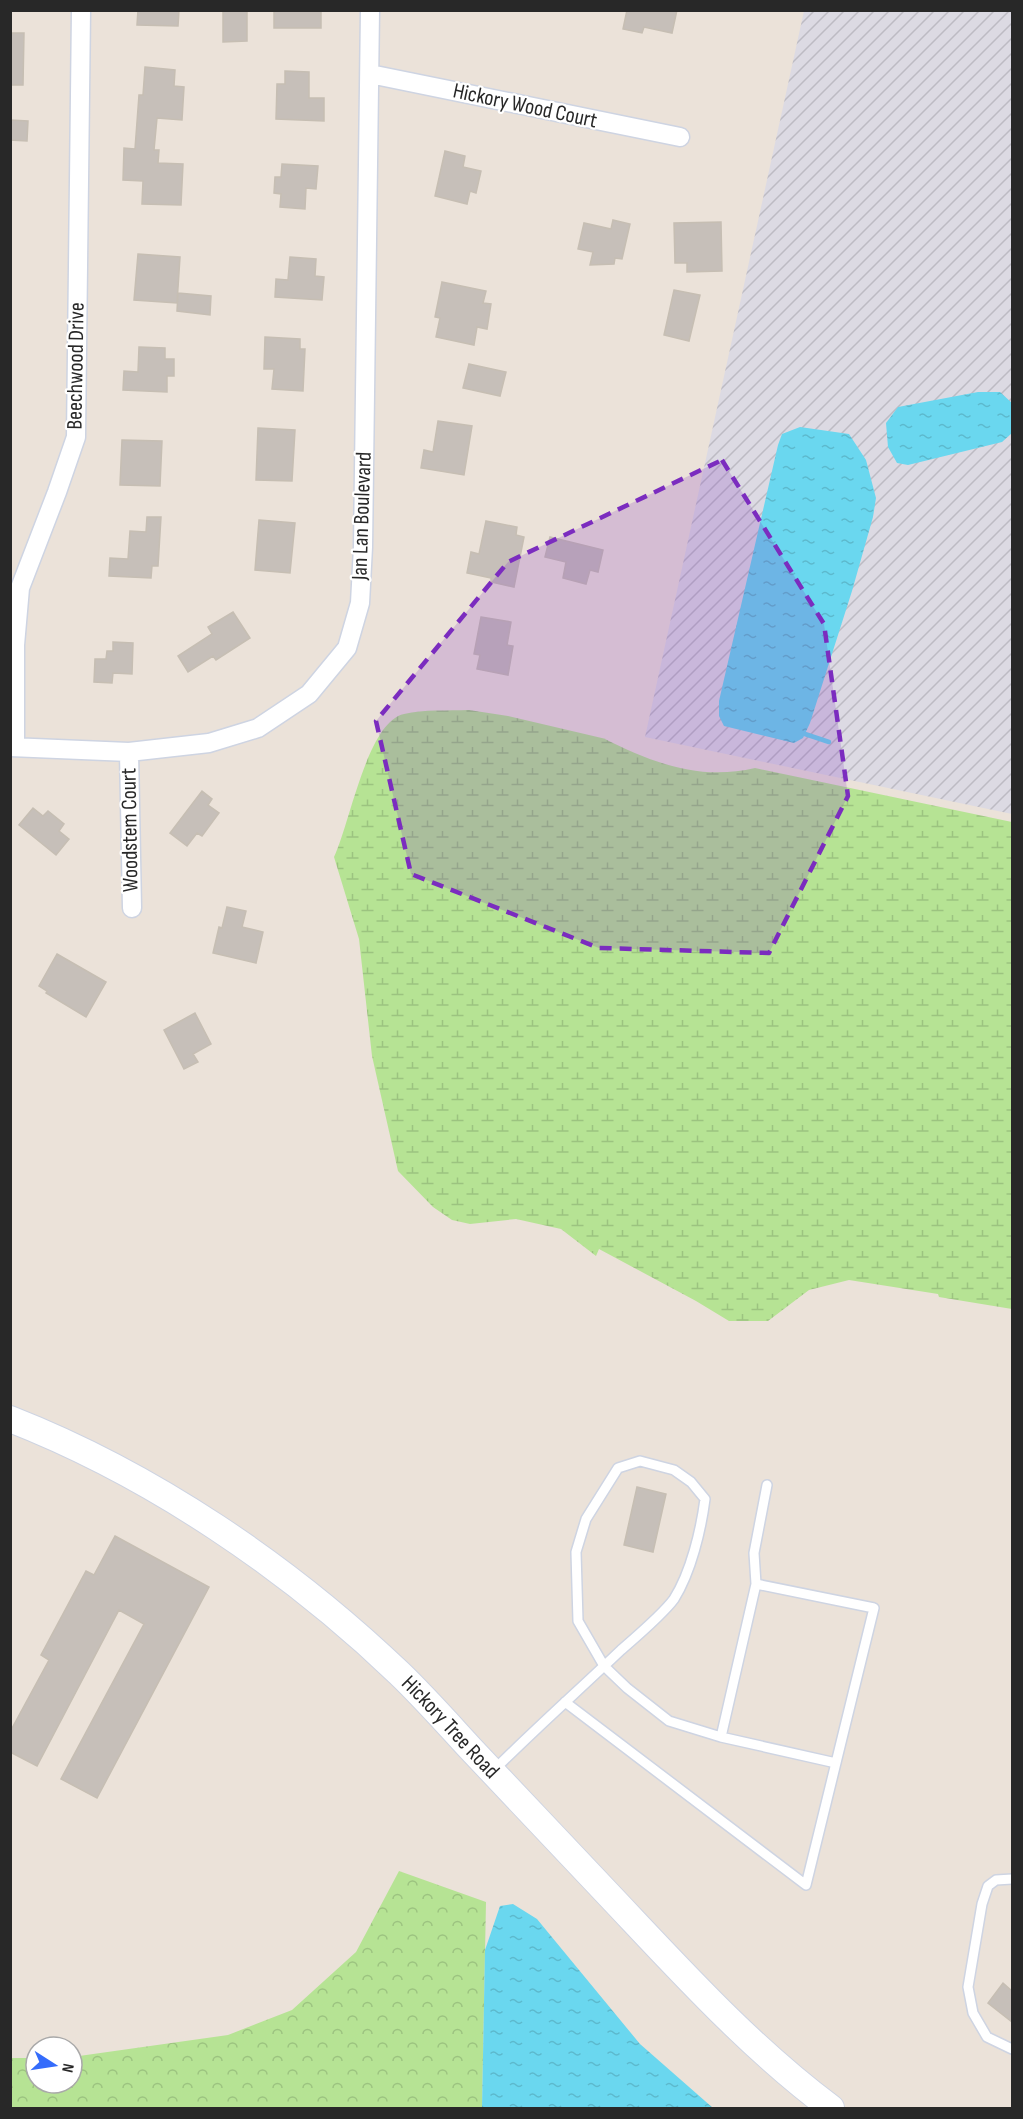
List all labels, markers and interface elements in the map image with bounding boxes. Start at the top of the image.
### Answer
street label: Hickory Wood Court [450,78,600,135]
street label: Beechwood Drive [61,302,91,430]
street label: Jan Lan Boulevard [346,452,378,581]
street label: Woodstem Court [115,767,145,892]
street label: Hickory Tree Road [396,1670,505,1784]
north arrow [24,2035,84,2095]
text: N [57,2062,77,2074]

